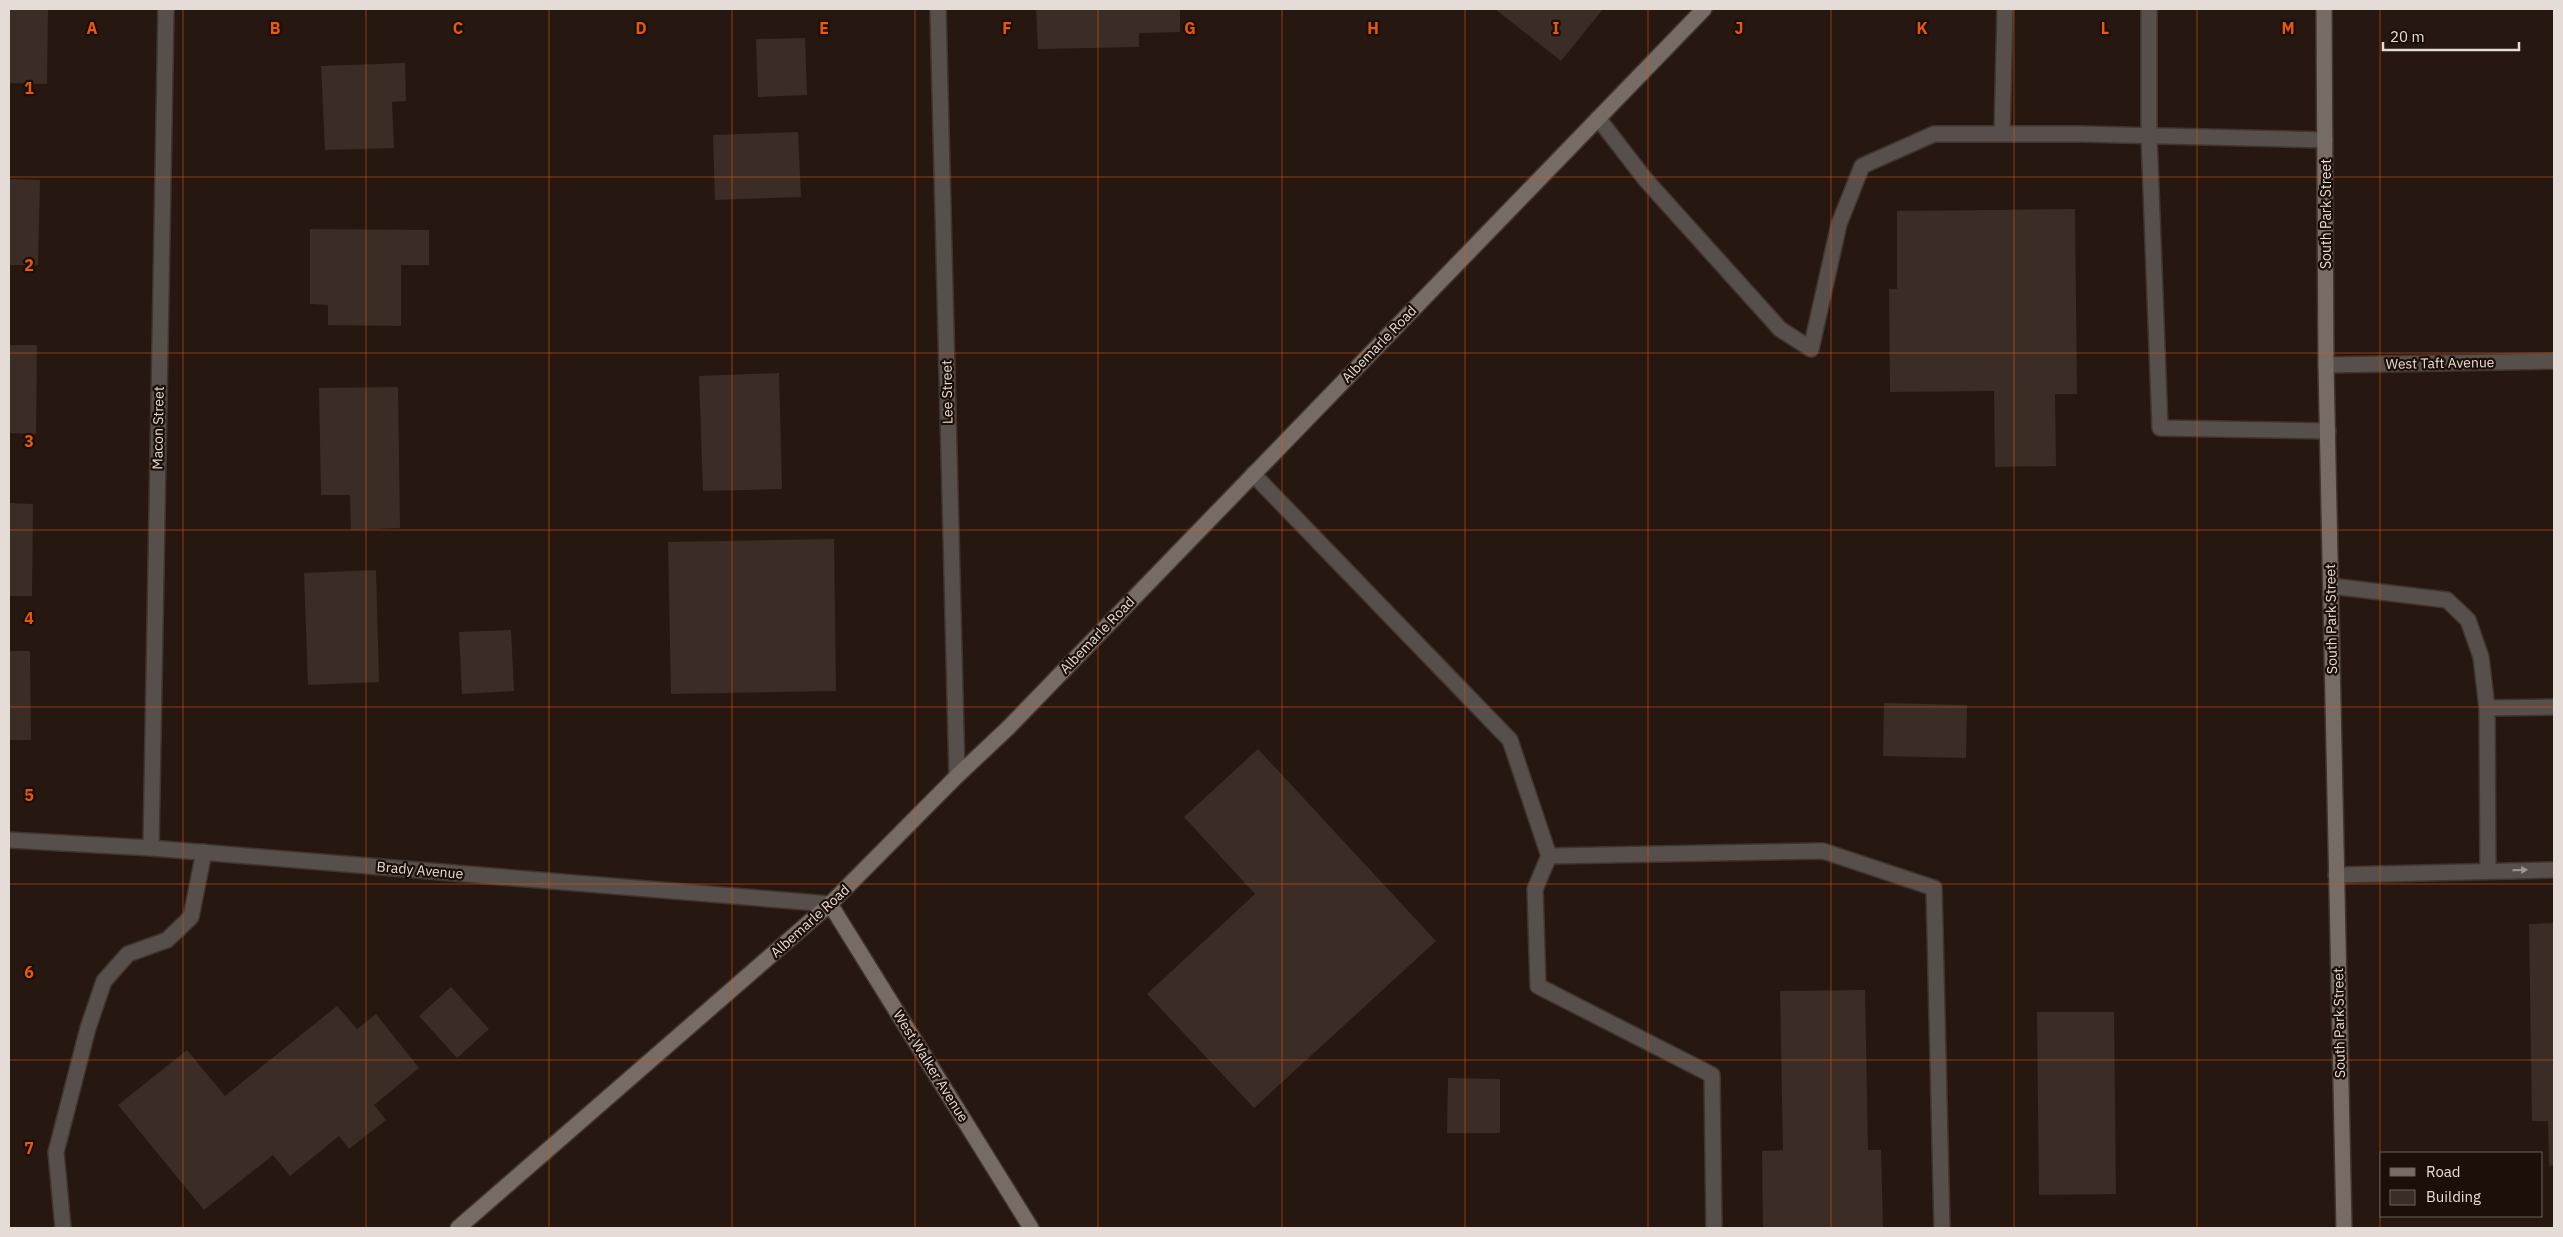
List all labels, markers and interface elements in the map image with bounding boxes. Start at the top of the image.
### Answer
text: A [87,18,98,38]
text: B [270,18,281,38]
text: C [453,18,463,38]
text: D [635,18,647,38]
text: E [819,18,829,38]
text: F [1002,18,1012,38]
text: G [1184,18,1196,38]
text: H [1367,18,1379,38]
text: I [1553,18,1560,38]
text: J [1735,18,1743,38]
text: K [1916,18,1928,38]
text: L [2101,18,2109,38]
text: M [2281,18,2295,38]
scale bar [2383,20,2519,52]
text: 20 m [2390,27,2425,46]
text: 1 [24,78,34,98]
street label: South Park Street [2317,159,2335,269]
text: 2 [24,255,34,275]
street label: Albemarle Road [1338,302,1420,386]
street label: West Taft Avenue [2385,353,2495,373]
street label: Lee Street [937,360,957,424]
street label: Macon Street [148,386,168,470]
text: 3 [24,431,34,451]
street label: South Park Street [2321,564,2341,674]
street label: Albemarle Road [1056,593,1138,677]
text: 4 [24,608,34,628]
text: 5 [24,785,34,805]
street label: Brady Avenue [376,857,464,883]
one-way arrow [2512,866,2528,874]
street label: Albemarle Road [767,881,853,961]
text: 6 [24,962,34,982]
street label: South Park Street [2329,968,2349,1078]
street label: West Walker Avenue [889,1007,973,1126]
text: 7 [24,1138,34,1158]
legend [2380,1152,2543,1217]
text: Road [2426,1162,2461,1181]
text: Building [2426,1187,2481,1206]

